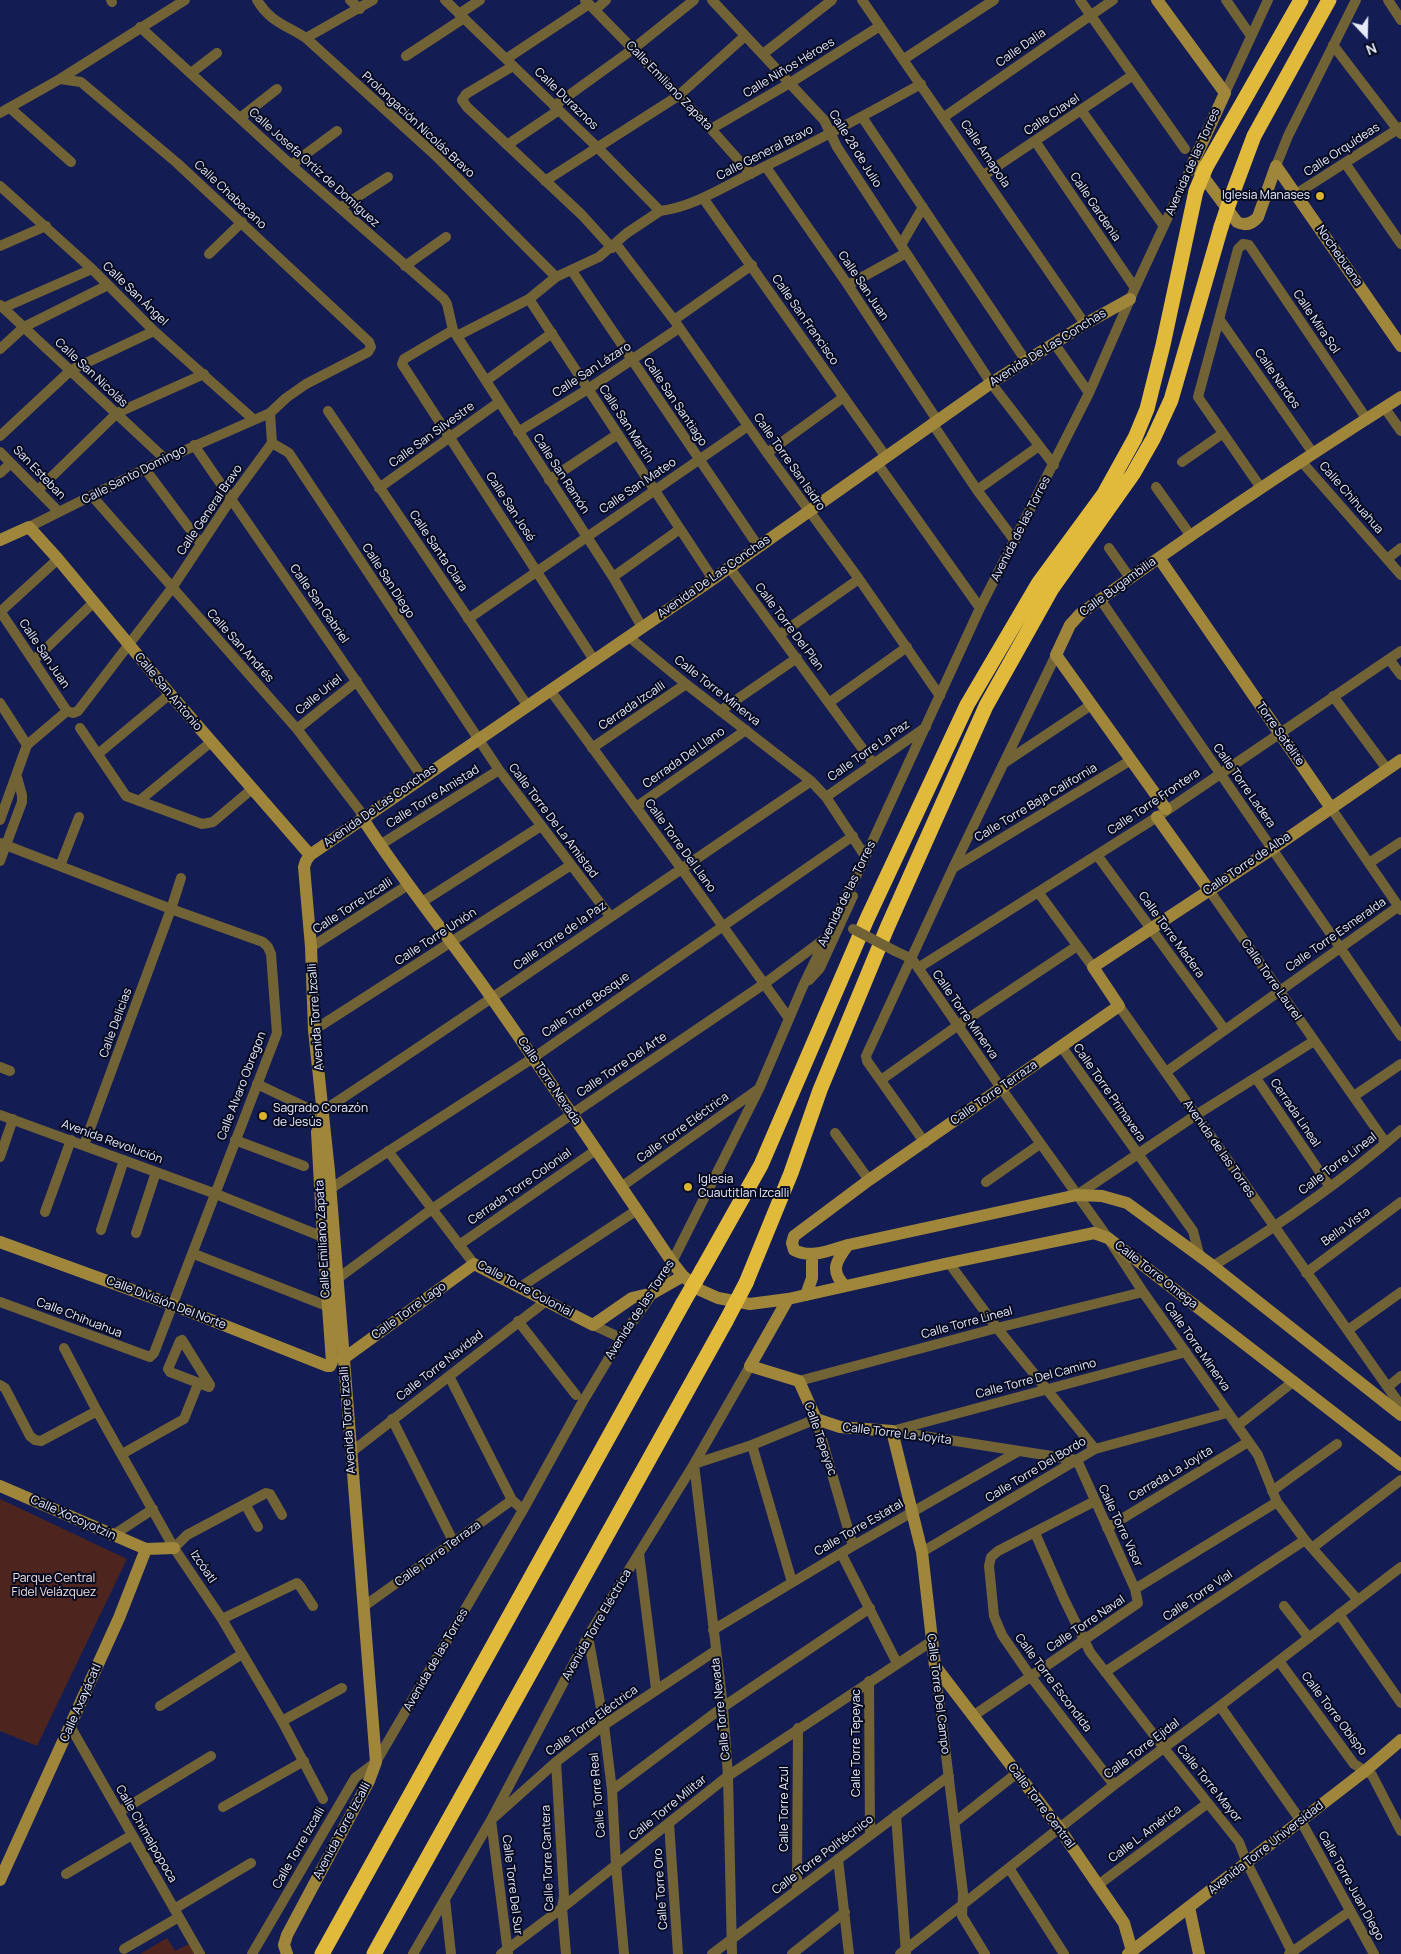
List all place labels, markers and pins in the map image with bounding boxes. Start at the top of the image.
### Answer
place label: Iglesia Manases [1222,189,1310,203]
marker: Iglesia Manases [1314,190,1326,202]
place label: Sagrado Corazón de Jesús [273,1102,368,1130]
marker: Sagrado Corazón de Jesús [257,1110,269,1122]
place label: Iglesia Cuautitlan Izcalli [698,1173,789,1201]
marker: Iglesia Cuautitlan Izcalli [682,1181,694,1193]

